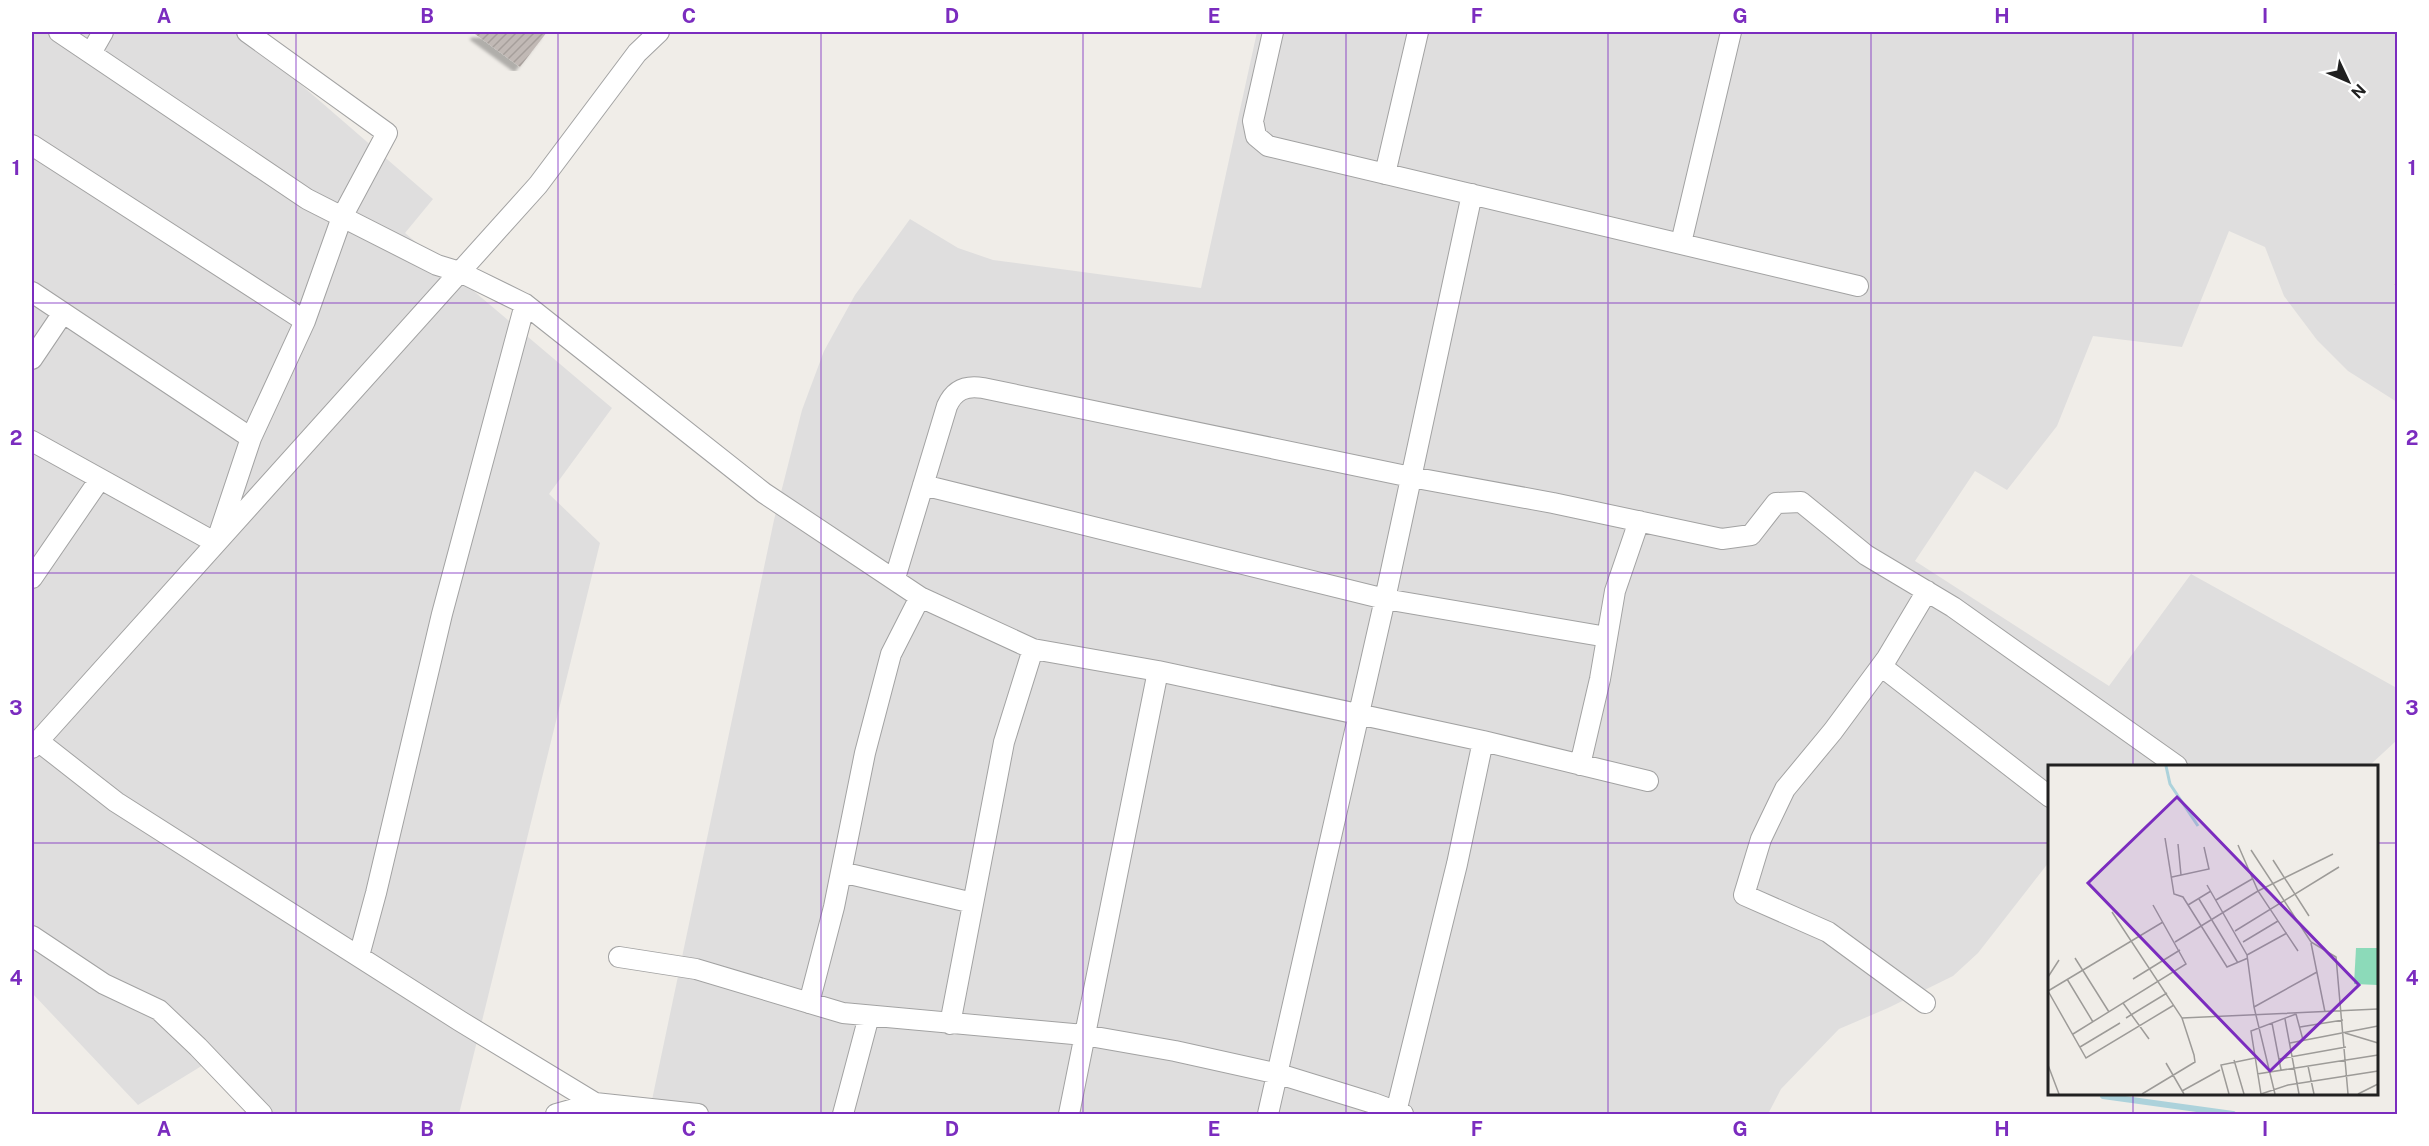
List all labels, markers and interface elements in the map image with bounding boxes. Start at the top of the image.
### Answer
text: A [157,4,171,28]
text: B [420,4,434,28]
text: C [682,4,696,28]
text: D [945,4,959,28]
text: E [1208,4,1220,28]
text: F [1471,4,1483,28]
text: G [1732,4,1748,28]
text: H [1994,4,2010,28]
text: I [2262,4,2268,28]
north arrow [2318,51,2378,111]
text: N [2347,80,2370,102]
text: 1 [12,156,20,180]
text: 1 [2408,156,2416,180]
text: 2 [10,426,22,450]
text: 2 [2406,426,2418,450]
text: 3 [9,696,23,720]
text: 3 [2405,696,2419,720]
inset map [2048,765,2378,1095]
text: 4 [9,966,23,990]
text: 4 [2405,966,2419,990]
text: A [157,1117,171,1141]
text: B [420,1117,434,1141]
text: C [682,1117,696,1141]
text: D [945,1117,959,1141]
text: E [1208,1117,1220,1141]
text: F [1471,1117,1483,1141]
text: G [1732,1117,1748,1141]
text: H [1994,1117,2010,1141]
text: I [2262,1117,2268,1141]

